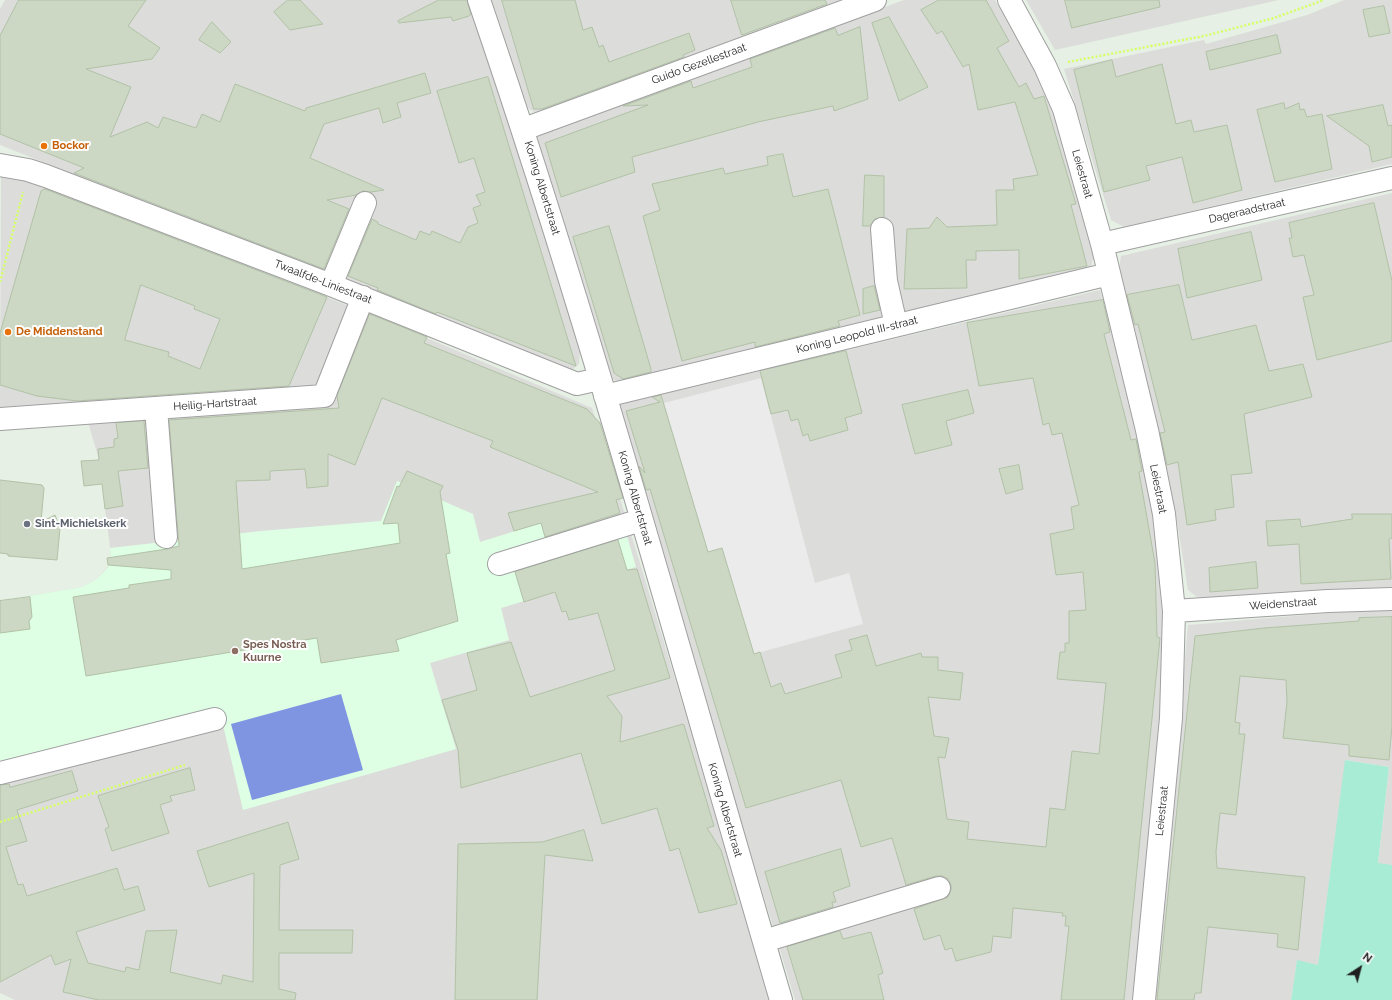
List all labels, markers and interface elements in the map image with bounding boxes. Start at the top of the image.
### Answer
street label: Guido Gezellestraat [650,41,748,87]
place label: Bockor [52,139,89,153]
street label: Koning Albertstraat [521,139,563,237]
marker: Bockor [39,141,49,151]
street label: Leiestraat [1069,148,1095,200]
street label: Dageraadstraat [1207,196,1287,226]
street label: Twaalfde-Liniestraat [272,257,374,307]
street label: Koning Leopold III-straat [795,314,919,356]
place label: De Middenstand [16,325,103,339]
marker: De Middenstand [3,327,13,337]
street label: Heilig-Hartstraat [173,394,257,414]
street label: Koning Albertstraat [615,449,655,547]
street label: Leiestraat [1147,463,1169,515]
place label: Sint-Michielskerk [35,517,126,531]
marker: Sint-Michielskerk [22,519,32,529]
street label: Weidenstraat [1249,595,1317,613]
place label: Spes Nostra Kuurne [243,638,306,664]
marker: Spes Nostra Kuurne [230,646,240,656]
street label: Koning Albertstraat [705,761,745,859]
street label: Leiestraat [1153,785,1171,837]
north arrow [1340,948,1380,988]
text: N [1360,950,1375,966]

